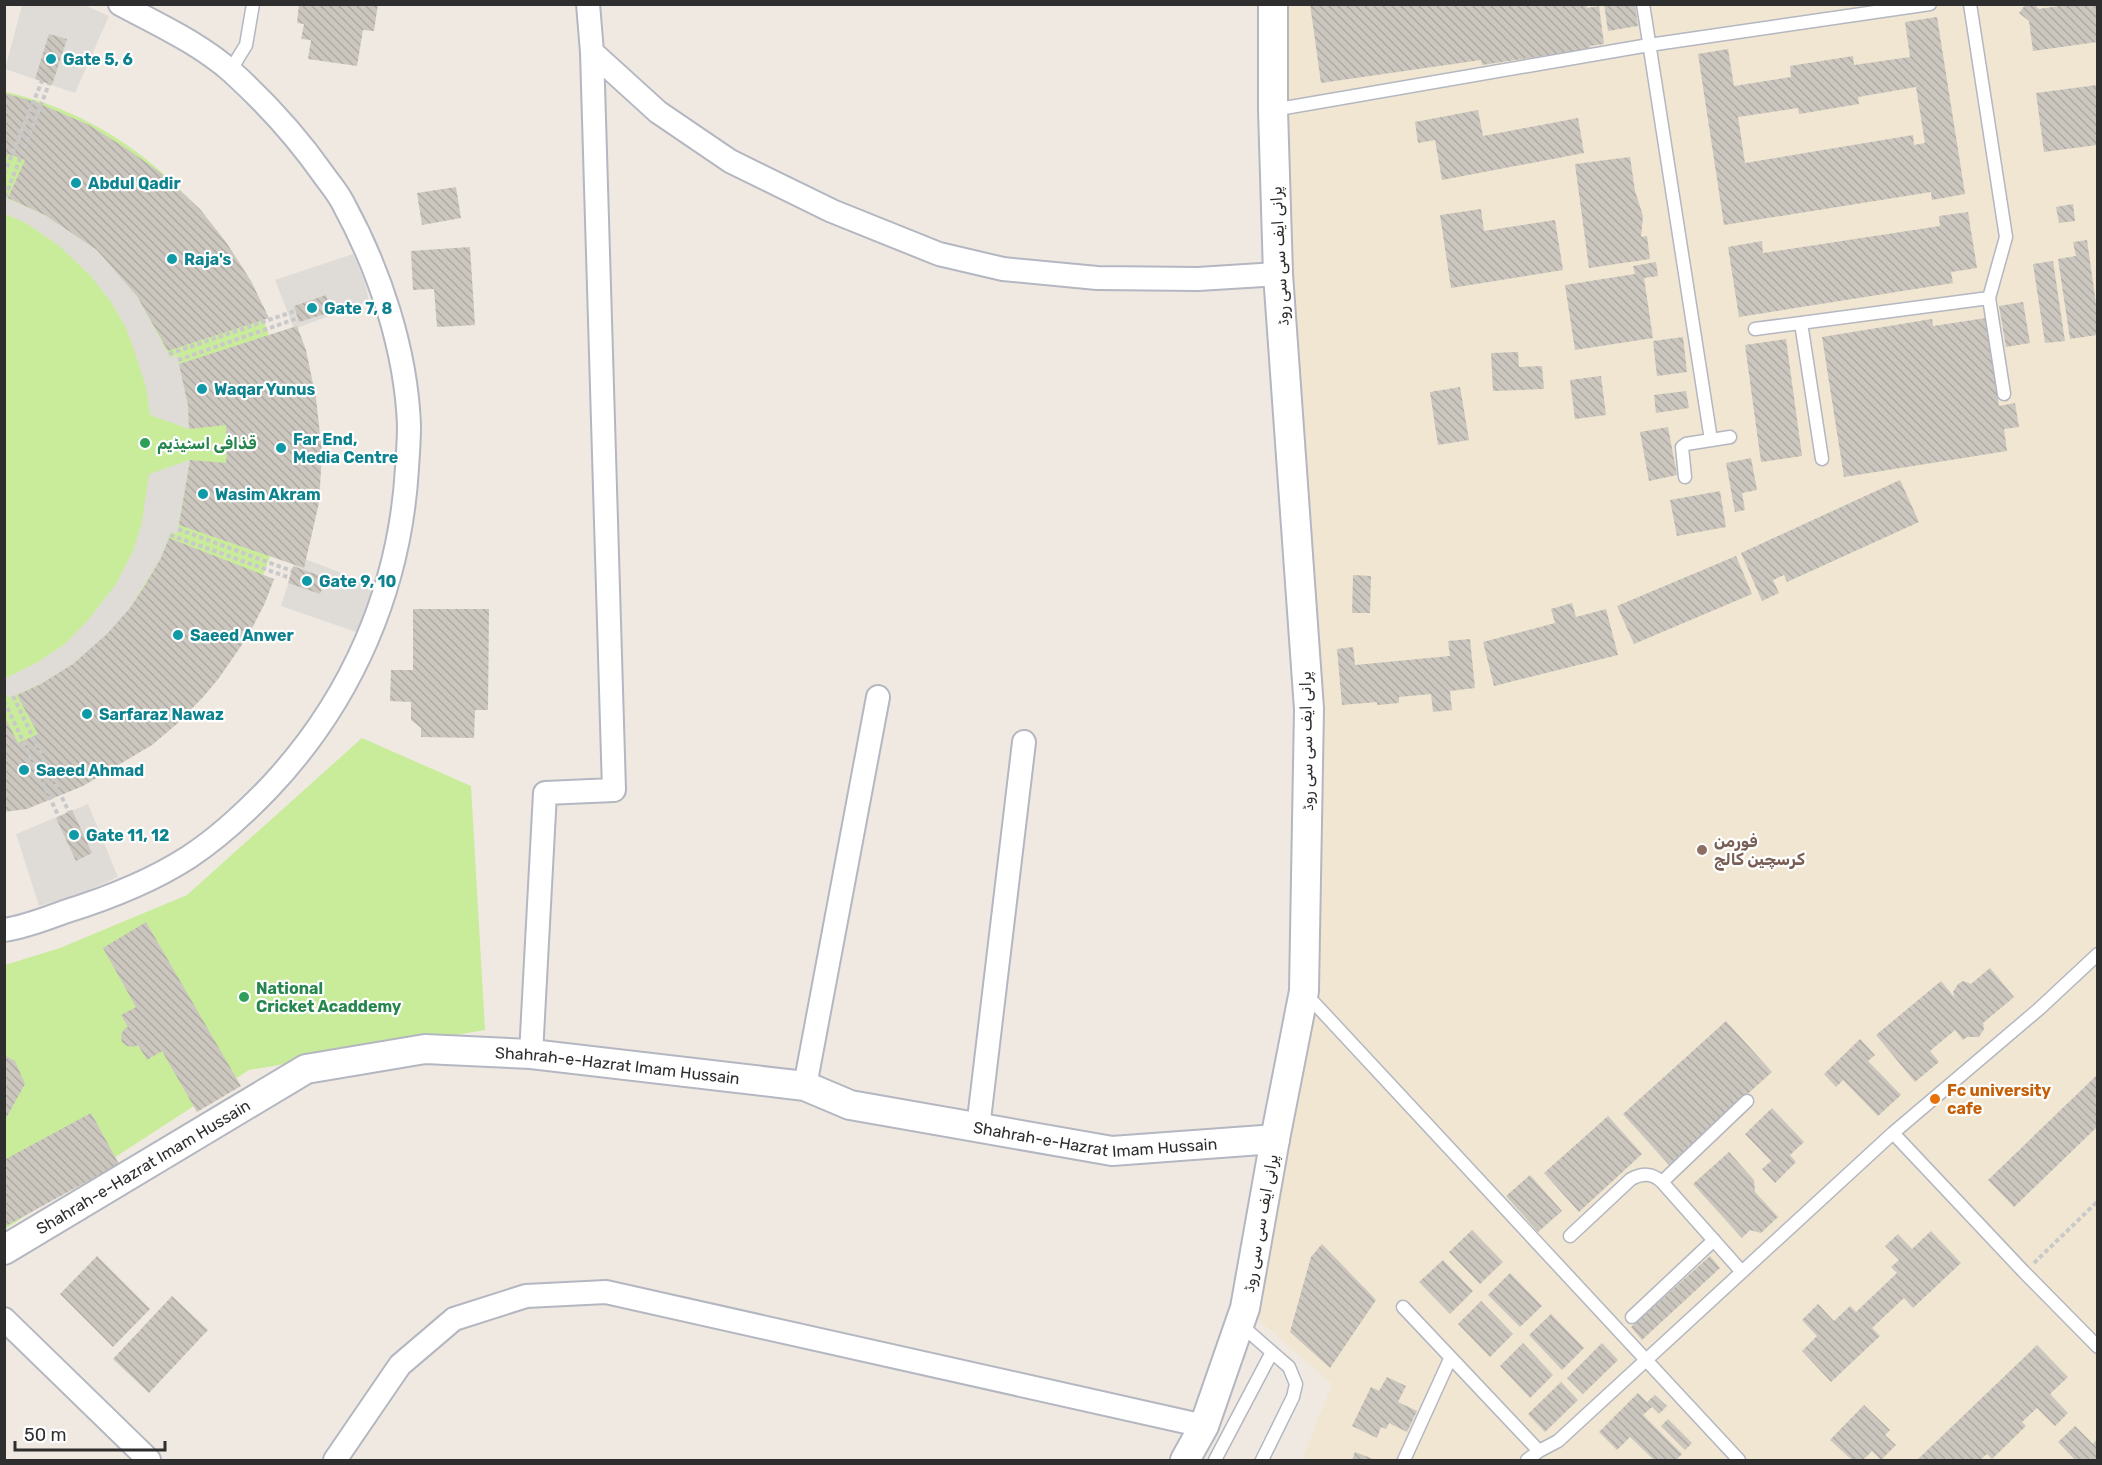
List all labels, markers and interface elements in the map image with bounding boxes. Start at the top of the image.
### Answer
place label: Gate 5, 6 [63,50,133,69]
marker: Gate 5, 6 [44,52,58,66]
place label: Abdul Qadir [88,174,181,193]
marker: Abdul Qadir [69,176,83,190]
street label: پرانی ایف سی سی روڈ [1266,186,1294,326]
place label: Raja's [184,250,232,269]
marker: Raja's [165,252,179,266]
place label: Gate 7, 8 [324,299,392,318]
marker: Gate 7, 8 [305,301,319,315]
place label: Waqar Yunus [214,380,316,399]
marker: Waqar Yunus [195,382,209,396]
place label: Far End, Media Centre [293,430,398,467]
place label: قذافی اسٹیڈیم [157,434,257,454]
marker: قذافی اسٹیڈیم [138,436,152,450]
marker: Far End, Media Centre [274,441,288,455]
place label: Wasim Akram [215,485,321,504]
marker: Wasim Akram [196,487,210,501]
place label: Gate 9, 10 [319,572,397,591]
marker: Gate 9, 10 [300,574,314,588]
place label: Saeed Anwer [190,626,294,645]
marker: Saeed Anwer [171,628,185,642]
street label: پرانی ایف سی سی روڈ [1296,671,1318,811]
place label: Sarfaraz Nawaz [99,705,224,724]
marker: Sarfaraz Nawaz [80,707,94,721]
place label: Saeed Ahmad [36,761,144,780]
marker: Saeed Ahmad [17,763,31,777]
place label: Gate 11, 12 [86,826,169,845]
marker: Gate 11, 12 [67,828,81,842]
place label: فورمن کرسچین کالج [1714,832,1805,871]
marker: فورمن کرسچین کالج [1695,843,1709,857]
place label: National Cricket Acaddemy [256,979,402,1016]
marker: National Cricket Acaddemy [237,990,251,1004]
street label: Shahrah-e-Hazrat Imam Hussain [495,1043,741,1088]
place label: Fc university cafe [1947,1081,2052,1118]
marker: Fc university cafe [1928,1092,1942,1106]
street label: Shahrah-e-Hazrat Imam Hussain [33,1096,254,1239]
street label: Shahrah-e-Hazrat Imam Hussain [972,1118,1218,1161]
street label: پرانی ایف سی سی روڈ [1239,1153,1283,1294]
scale bar [15,1414,165,1452]
text: 50 m [24,1424,67,1446]

